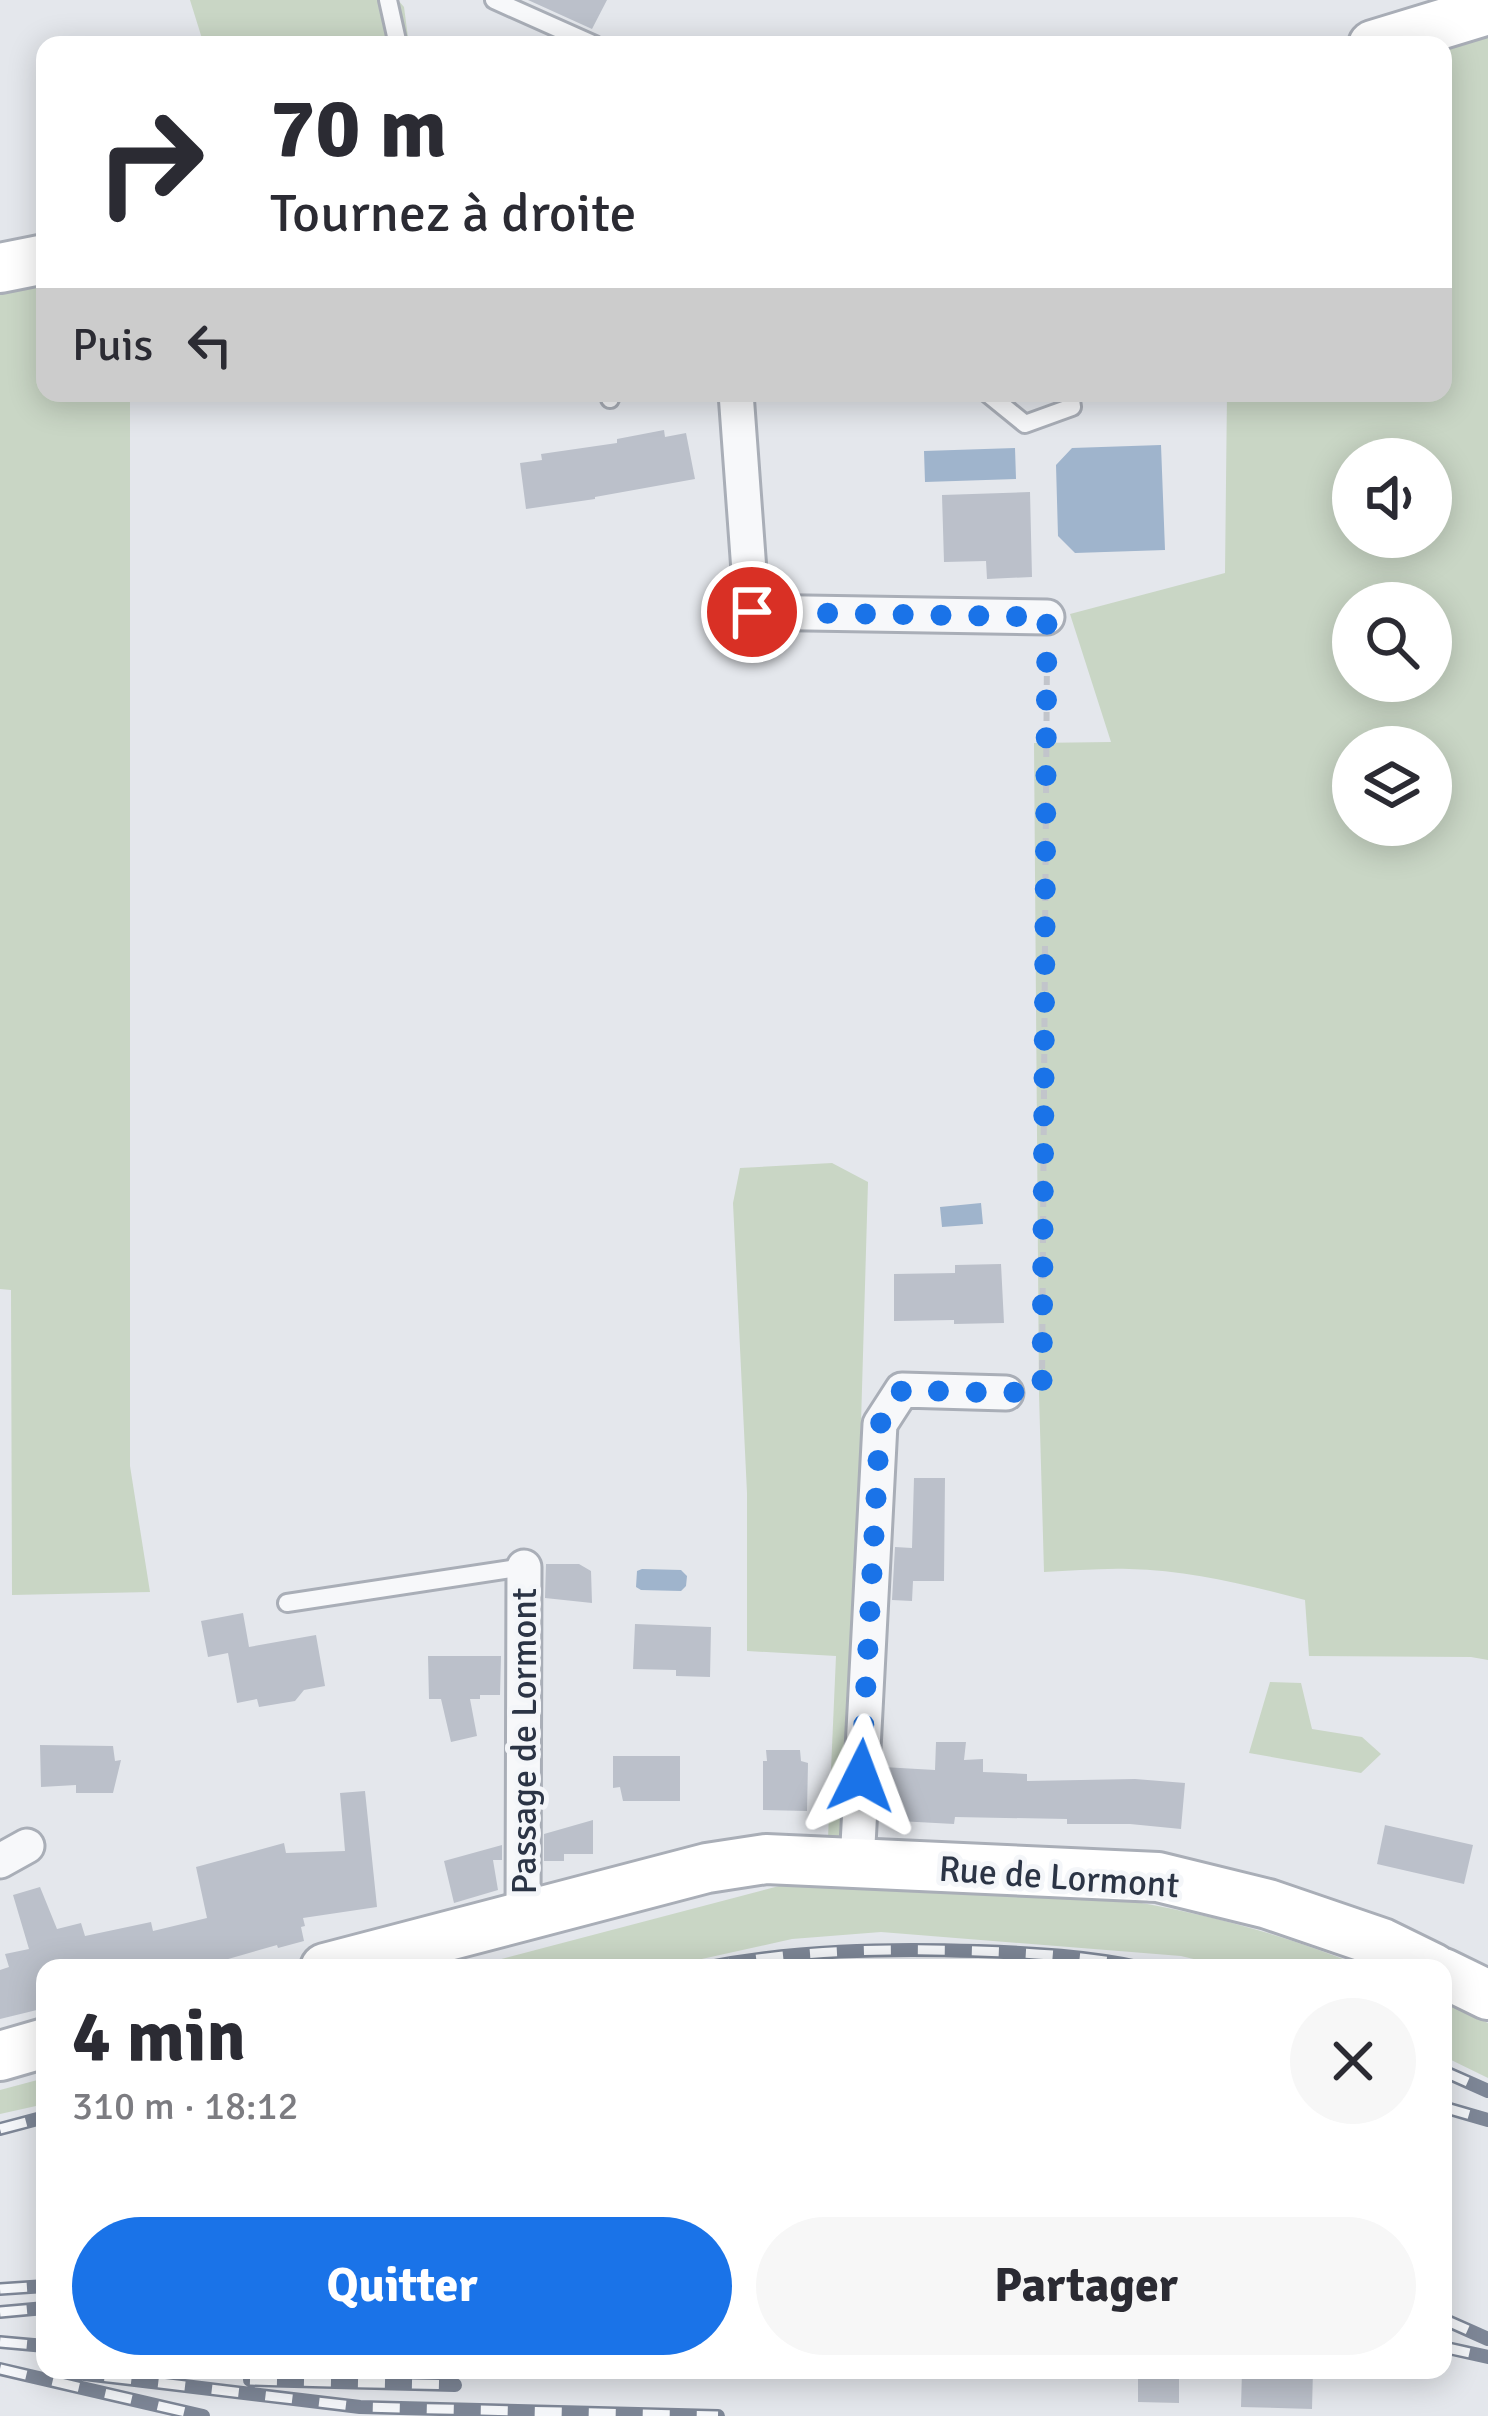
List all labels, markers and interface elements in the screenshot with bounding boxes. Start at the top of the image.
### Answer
text: 70 m [270,77,447,181]
icon: right [72,84,228,240]
text: Tournez à droite [270,180,637,247]
icon: left [177,312,243,378]
text: Puis [72,318,153,373]
map controls [1332,438,1452,846]
button: sound [1332,438,1452,558]
pin [701,561,803,663]
icon: arrive [719,579,785,645]
button: search [1332,582,1452,702]
button: layers [1332,726,1452,846]
street label: Passage de Lormont [502,1588,547,1894]
position arrow [798,1713,924,1839]
street label: Rue de Lormont [937,1847,1181,1908]
text: 4 min [72,1992,246,2081]
button: close [1290,1998,1416,2124]
text: 310 m · 18:12 [72,2082,299,2130]
button: Quitter [72,2217,732,2355]
button: Partager [756,2217,1416,2355]

